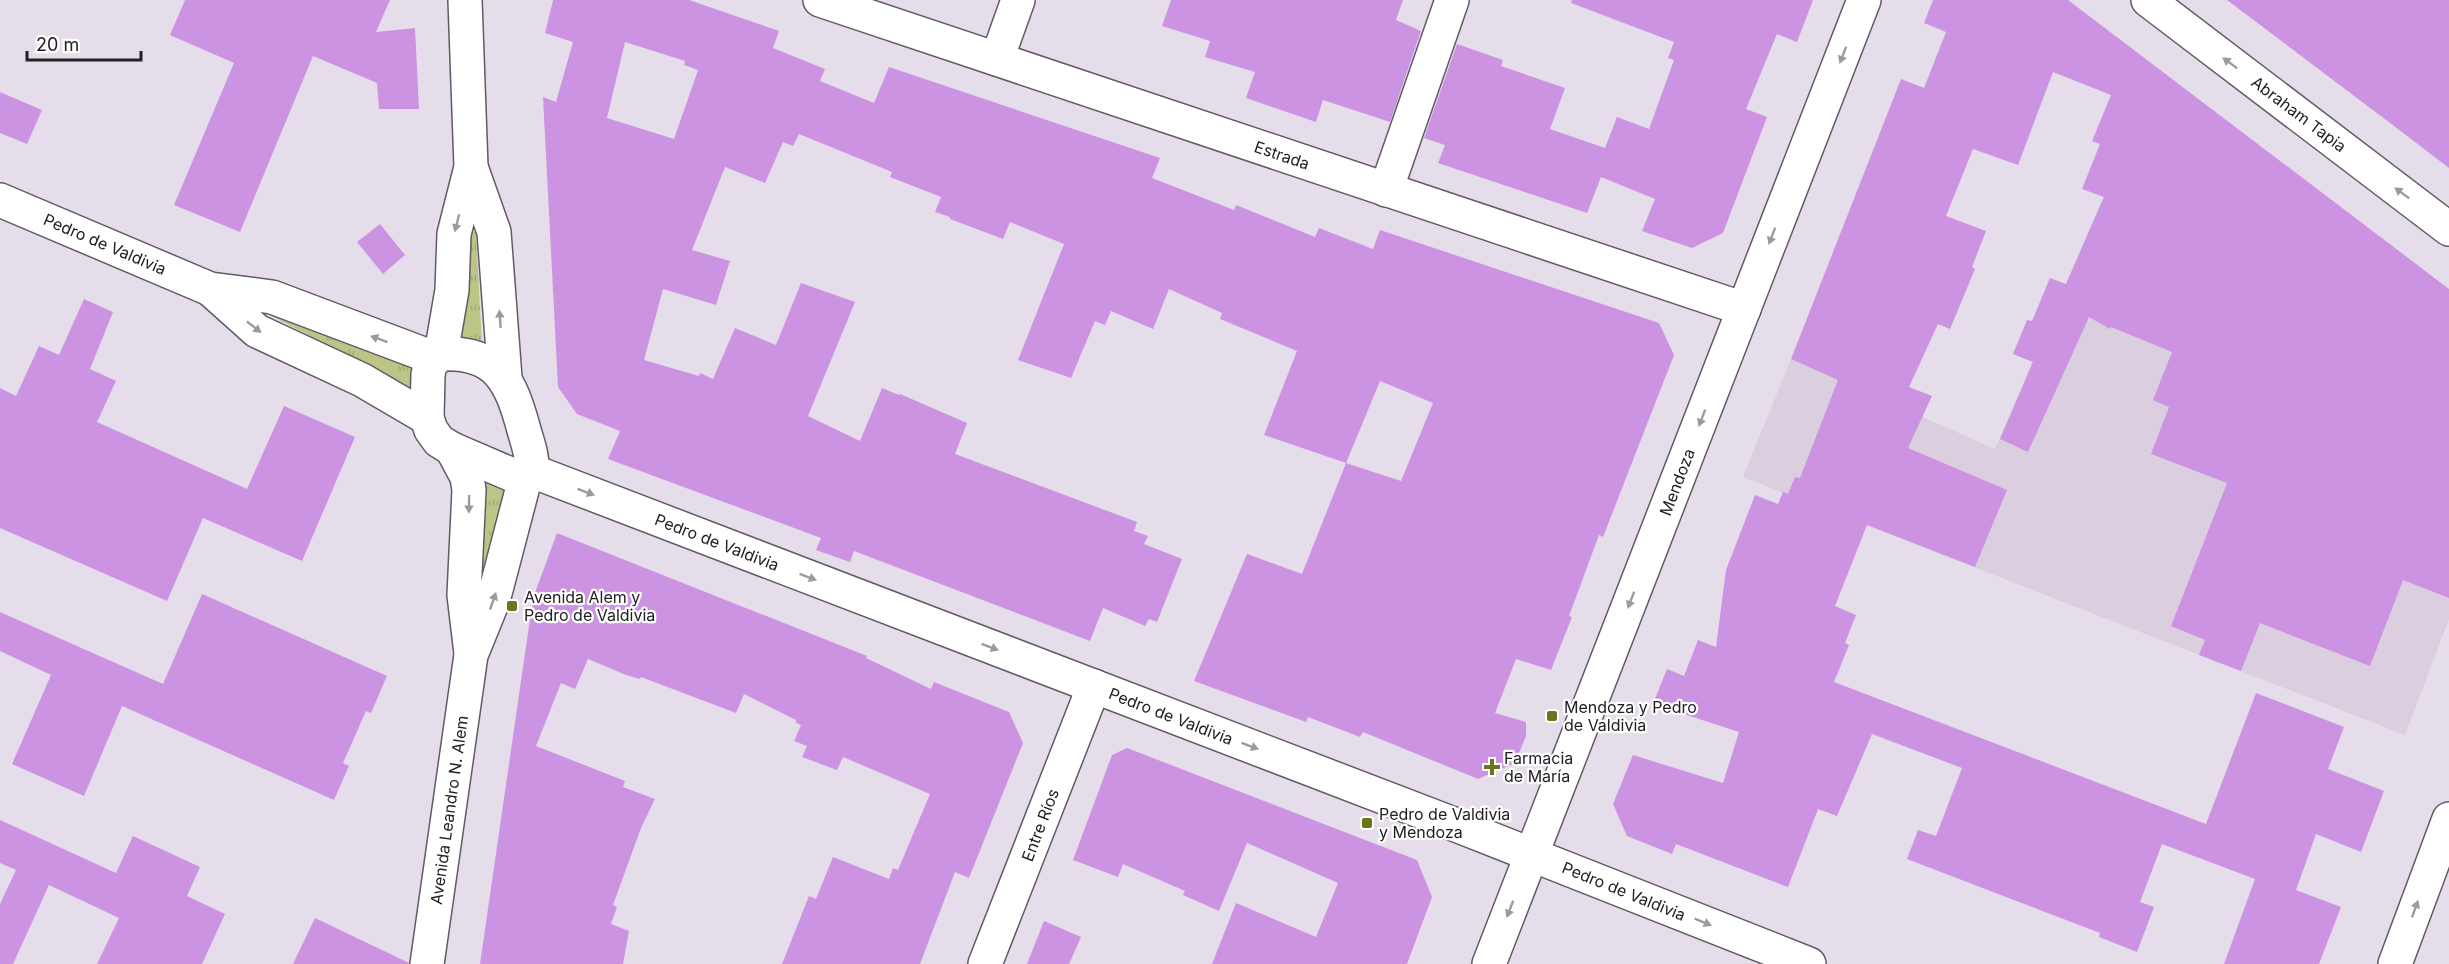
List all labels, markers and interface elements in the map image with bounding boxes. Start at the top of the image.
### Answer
scale bar [27,24,141,62]
text: 20 m [36,34,79,55]
one-way arrow [1838,46,1848,64]
one-way arrow [2223,57,2238,69]
street label: Abraham Tapia [2248,72,2350,156]
street label: Estrada [1252,136,1312,174]
one-way arrow [2395,188,2410,200]
street label: Pedro de Valdivia [41,209,169,279]
one-way arrow [451,214,461,233]
one-way arrow [1767,227,1776,245]
one-way arrow [495,310,505,329]
one-way arrow [246,321,262,333]
one-way arrow [370,333,388,343]
one-way arrow [1696,409,1706,427]
street label: Mendoza [1655,446,1699,518]
one-way arrow [578,488,596,498]
one-way arrow [464,494,474,513]
street label: Pedro de Valdivia [652,509,782,575]
one-way arrow [799,573,817,582]
place label: Avenida Alem y Pedro de Valdivia [524,587,655,625]
one-way arrow [1626,591,1635,609]
one-way arrow [488,592,498,610]
marker: Avenida Alem y Pedro de Valdivia [505,599,519,613]
one-way arrow [981,642,999,652]
street label: Pedro de Valdivia [1106,683,1236,749]
place label: Mendoza y Pedro de Valdivia [1564,697,1697,735]
marker: Mendoza y Pedro de Valdivia [1545,709,1559,723]
street label: Avenida Leandro N. Alem [426,714,472,906]
one-way arrow [1242,742,1260,752]
place label: Farmacia de María [1504,748,1573,786]
marker: Farmacia de María [1485,760,1499,774]
street label: Entre Ríos [1017,786,1063,864]
place label: Pedro de Valdivia y Mendoza [1379,804,1510,842]
marker: Pedro de Valdivia y Mendoza [1360,816,1374,830]
street label: Pedro de Valdivia [1559,857,1689,925]
one-way arrow [1505,900,1515,918]
one-way arrow [2411,900,2421,918]
one-way arrow [1695,917,1713,927]

